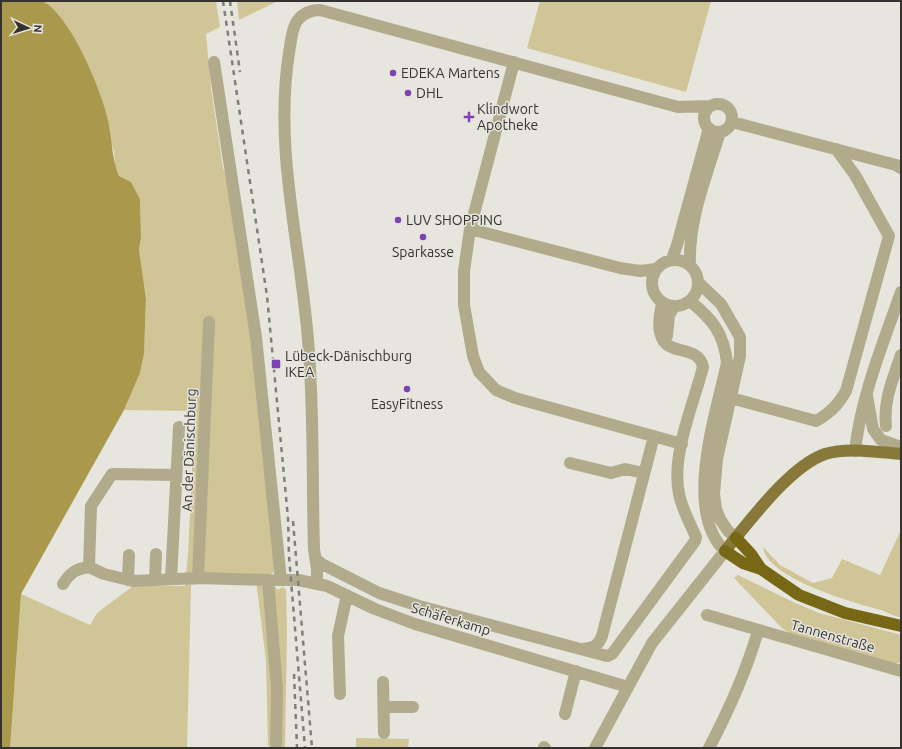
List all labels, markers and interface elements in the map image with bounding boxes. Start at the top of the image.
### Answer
north arrow [8,8,48,48]
text: N [32,24,44,33]
place label: EDEKA Martens [401,65,500,81]
marker: EDEKA Martens [388,68,398,78]
place label: DHL [416,85,443,101]
marker: DHL [403,88,413,98]
place label: Klindwort Apotheke [477,101,539,133]
marker: Klindwort Apotheke [464,112,474,122]
place label: LUV SHOPPING [406,212,502,228]
marker: LUV SHOPPING [393,215,403,225]
marker: Sparkasse [418,232,428,242]
place label: Sparkasse [392,244,454,260]
place label: Lübeck-Dänischburg IKEA [285,348,412,380]
marker: Lübeck-Dänischburg IKEA [270,358,282,370]
marker: EasyFitness [402,384,412,394]
street label: An der Dänischburg [179,388,199,512]
place label: EasyFitness [371,396,443,412]
street label: Schäferkamp [409,599,493,639]
street label: Tannenstraße [789,616,877,656]

